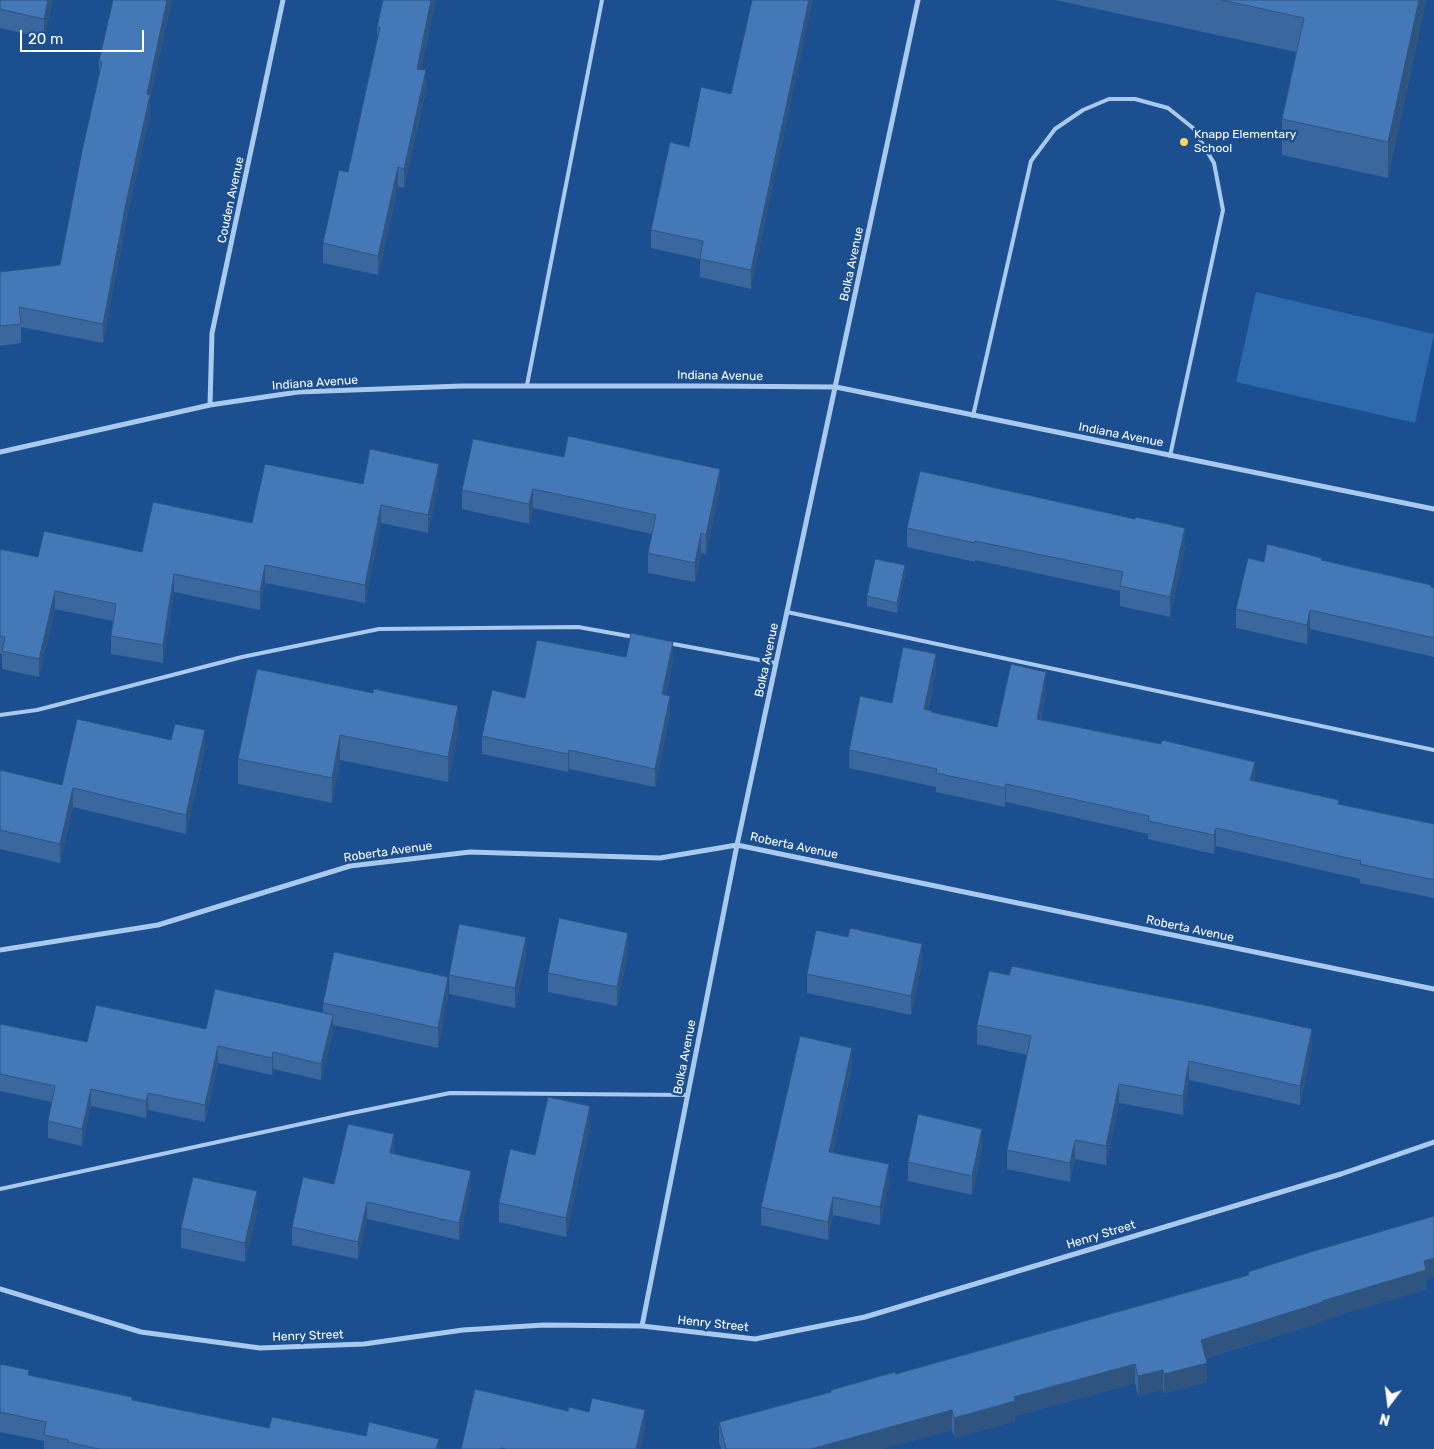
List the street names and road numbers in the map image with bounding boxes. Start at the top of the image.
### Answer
street label: Couden Avenue [215,155,247,245]
street label: Bolka Avenue [837,226,867,302]
street label: Indiana Avenue [677,368,763,384]
street label: Indiana Avenue [272,373,358,393]
street label: Indiana Avenue [1077,420,1165,450]
street label: Bolka Avenue [752,622,782,698]
street label: Roberta Avenue [749,830,839,862]
street label: Roberta Avenue [343,839,433,865]
street label: Roberta Avenue [1145,913,1235,945]
street label: Bolka Avenue [671,1019,699,1095]
street label: Henry Street [1065,1218,1137,1252]
street label: Henry Street [677,1313,749,1335]
street label: Henry Street [272,1328,344,1344]

